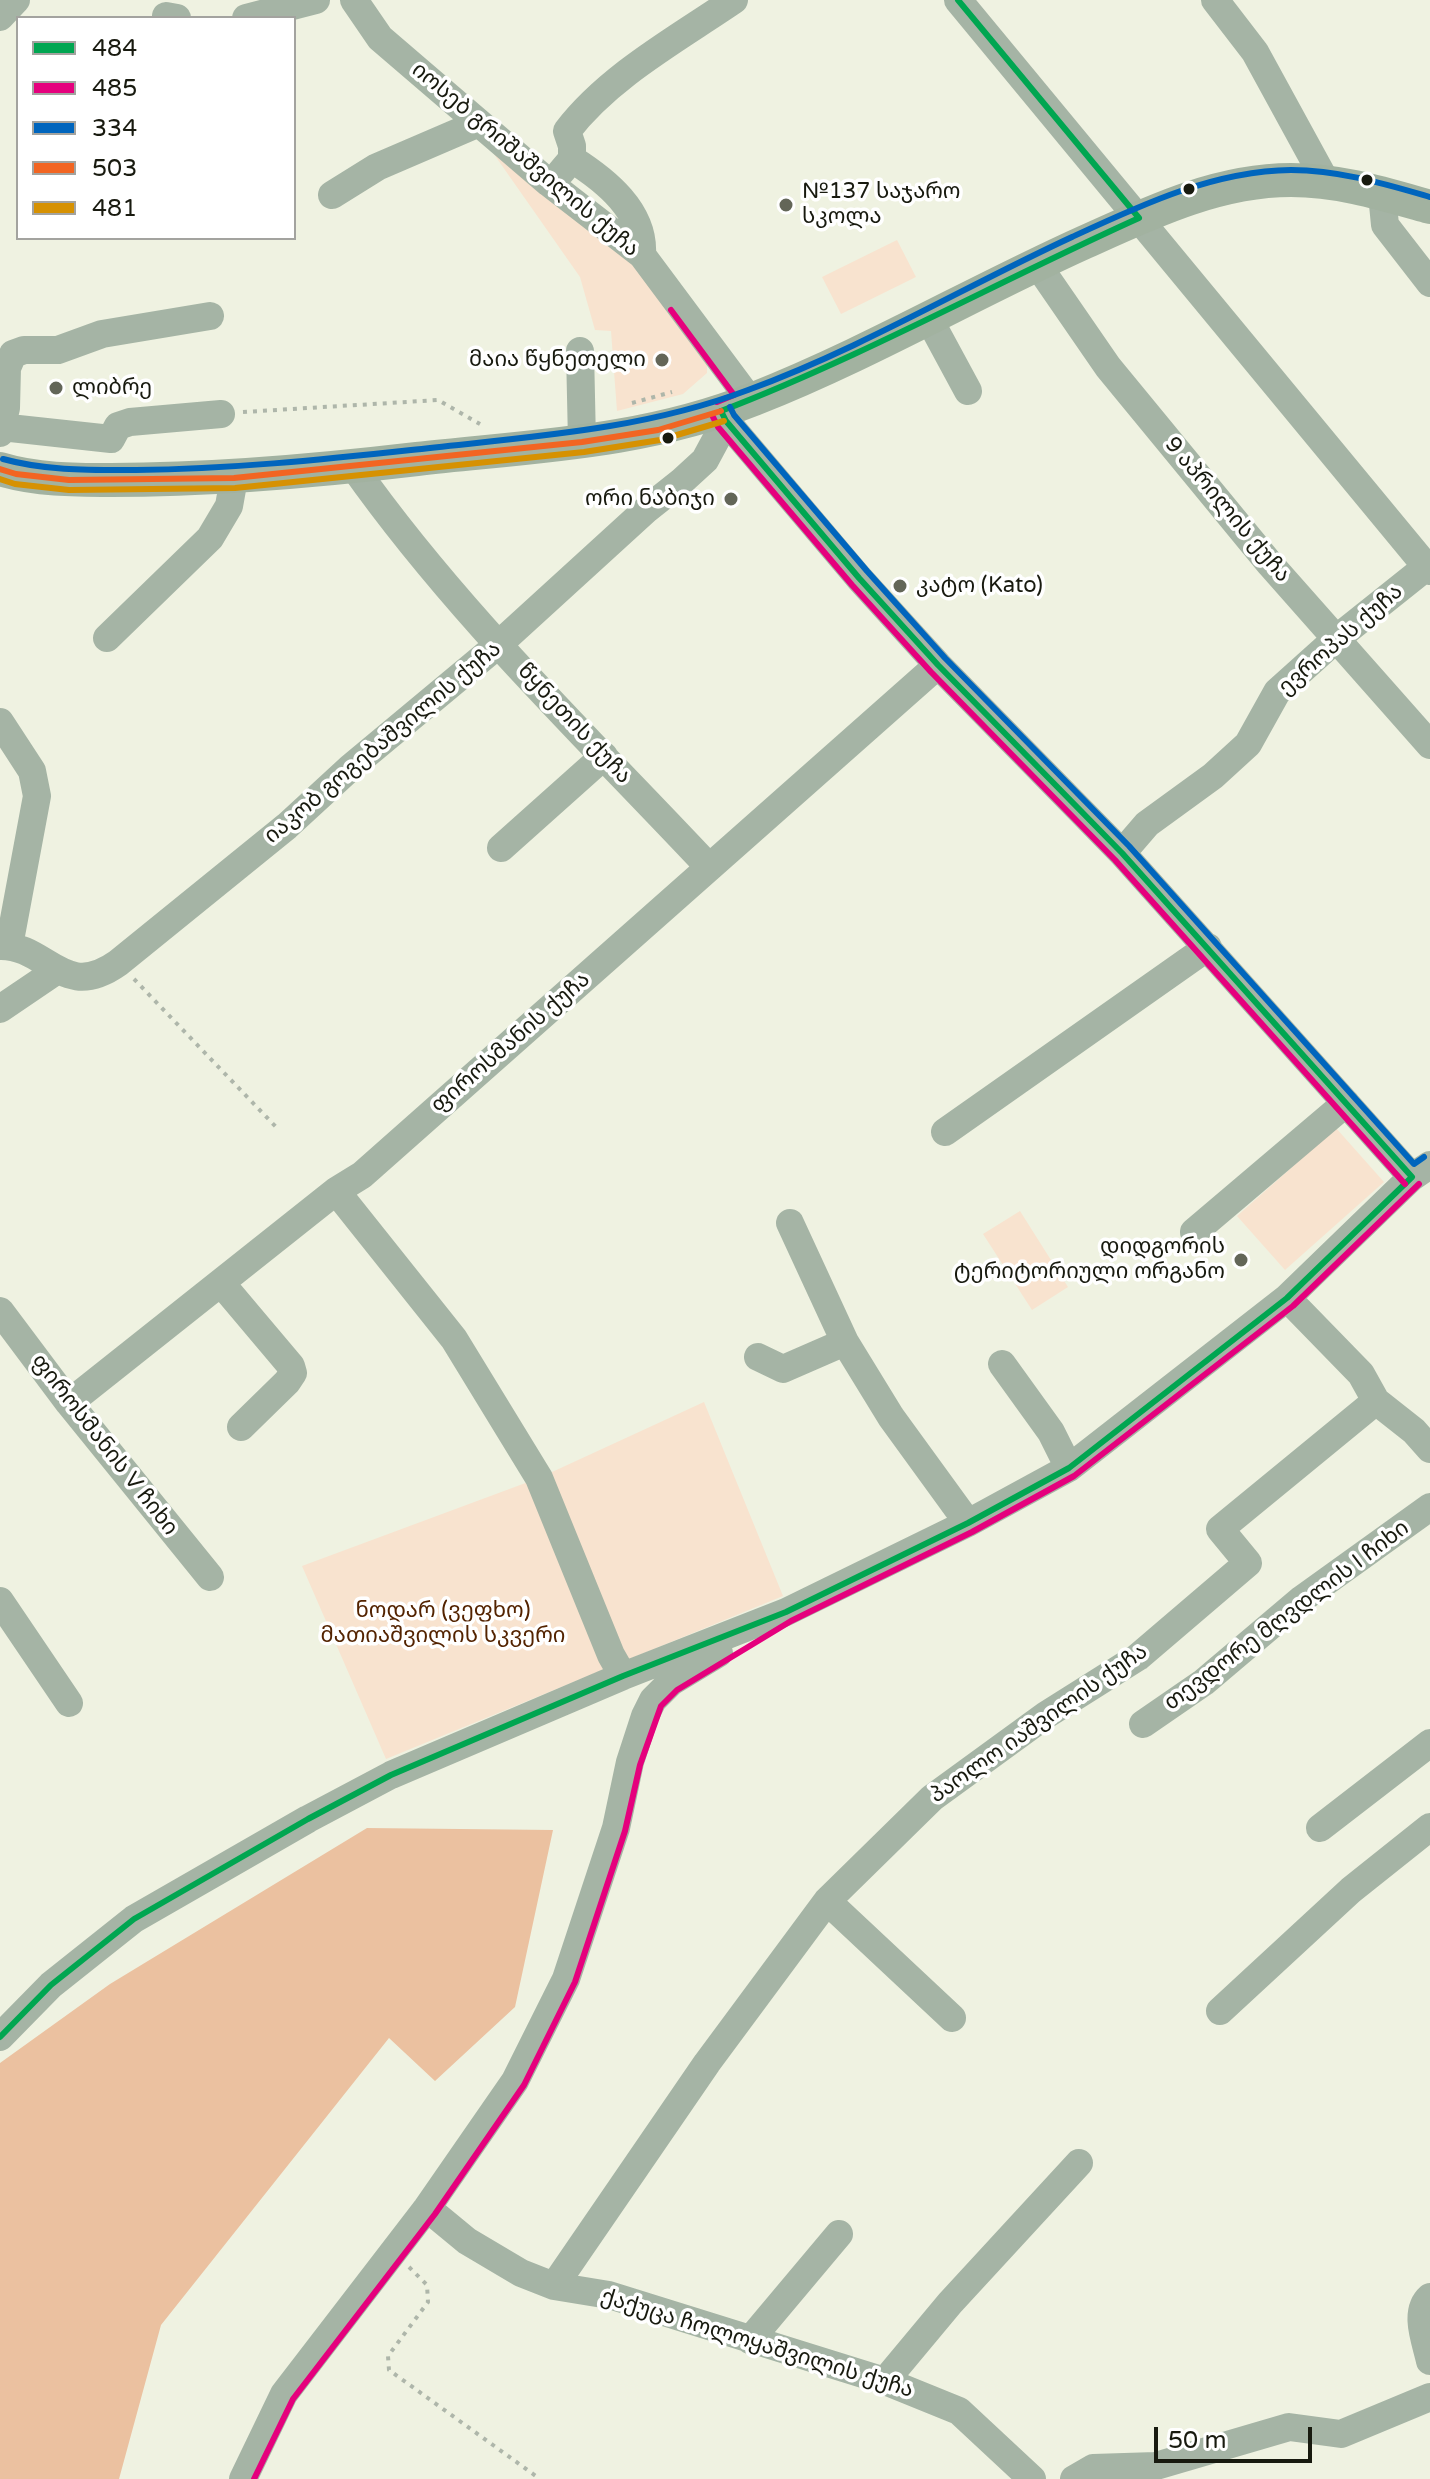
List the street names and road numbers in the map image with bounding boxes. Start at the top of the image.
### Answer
street label: იოსებ გრიშაშვილის ქუჩა [406,57,644,263]
street label: 9 აპრილის ქუჩა [1159,432,1295,588]
street label: ევროპას ქუჩა [1273,579,1409,701]
street label: იაკობ გოგებაშვილის ქუჩა [259,636,507,850]
street label: წყნეთის ქუჩა [512,658,636,790]
street label: ფიროსმანის ქუჩა [426,967,596,1119]
street label: ფიროსმანის V ჩიხი [25,1349,183,1541]
street label: თევდორე მღვდლის I ჩიხი [1159,1515,1415,1717]
street label: პაოლო იაშვილის ქუჩა [925,1639,1153,1809]
street label: ქაქუცა ჩოლოყაშვილის ქუჩა [598,2284,916,2404]

